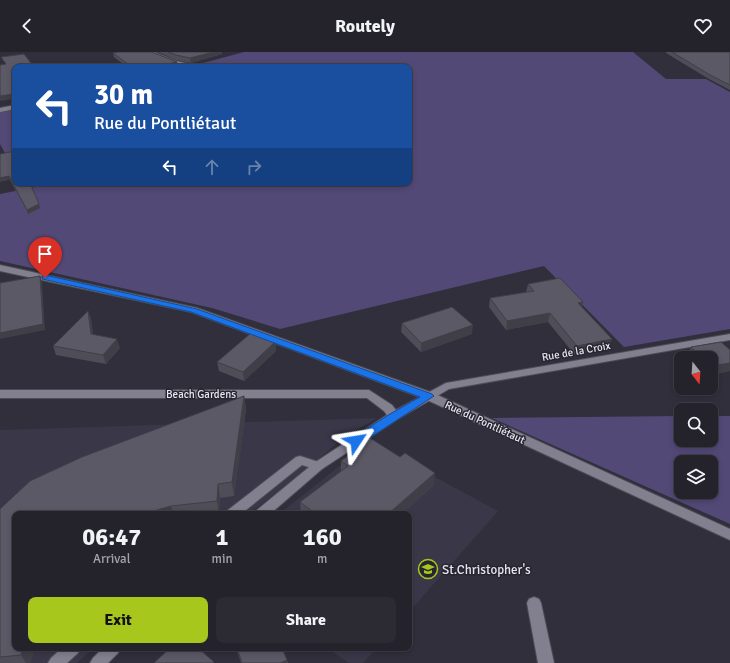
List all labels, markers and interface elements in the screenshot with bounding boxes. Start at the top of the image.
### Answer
icon: back [16,15,38,37]
text: Routely [335,15,395,37]
icon: heart [692,15,714,37]
text: 30 m [94,78,153,112]
icon: left [28,80,80,132]
text: Rue du Pontliétaut [94,112,236,134]
icon: left [159,156,181,178]
icon: ahead [201,156,223,178]
icon: right [243,156,265,178]
pin [28,237,62,278]
icon: arrive [34,243,56,265]
street label: Rue de la Croix [541,339,611,364]
north arrow [674,351,718,395]
map controls [674,351,718,499]
street label: Beach Gardens [166,388,236,401]
street label: Rue du Pontliétaut [443,398,527,447]
button: search [674,403,718,447]
position arrow [335,420,377,462]
button: layers [674,455,718,499]
text: 06:47 [82,522,141,552]
text: 1 [216,522,228,552]
text: 160 [303,522,342,552]
text: Arrival [93,551,130,567]
text: min [212,551,233,567]
text: m [317,551,327,567]
school or university icon: St.Christopher's [417,558,439,580]
place label: St.Christopher's [442,562,531,578]
button: Exit [28,597,208,643]
button: Share [216,597,396,643]

